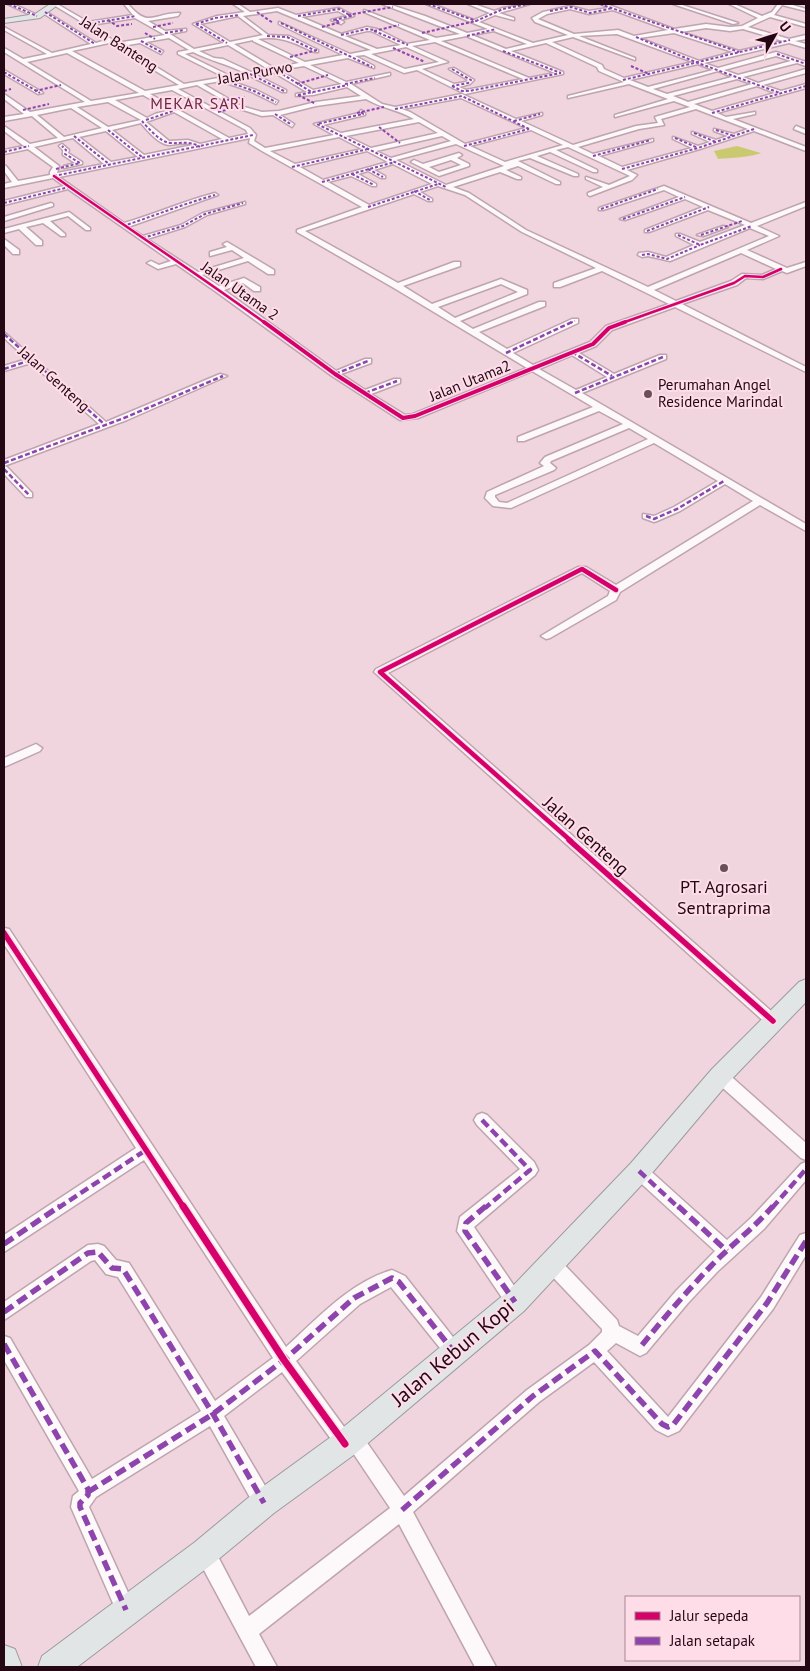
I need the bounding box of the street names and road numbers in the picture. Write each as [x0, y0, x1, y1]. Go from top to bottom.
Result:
street label: Jalan Banteng [76, 11, 162, 76]
street label: Jalan Purwo [215, 57, 294, 89]
street label: Jalan Utama 2 [197, 256, 283, 324]
street label: Jalan Genteng [14, 341, 94, 416]
street label: Jalan Utama2 [425, 356, 513, 406]
street label: Jalan Genteng [538, 790, 634, 880]
street label: Jalan Kebun Kopi [385, 1293, 520, 1413]

